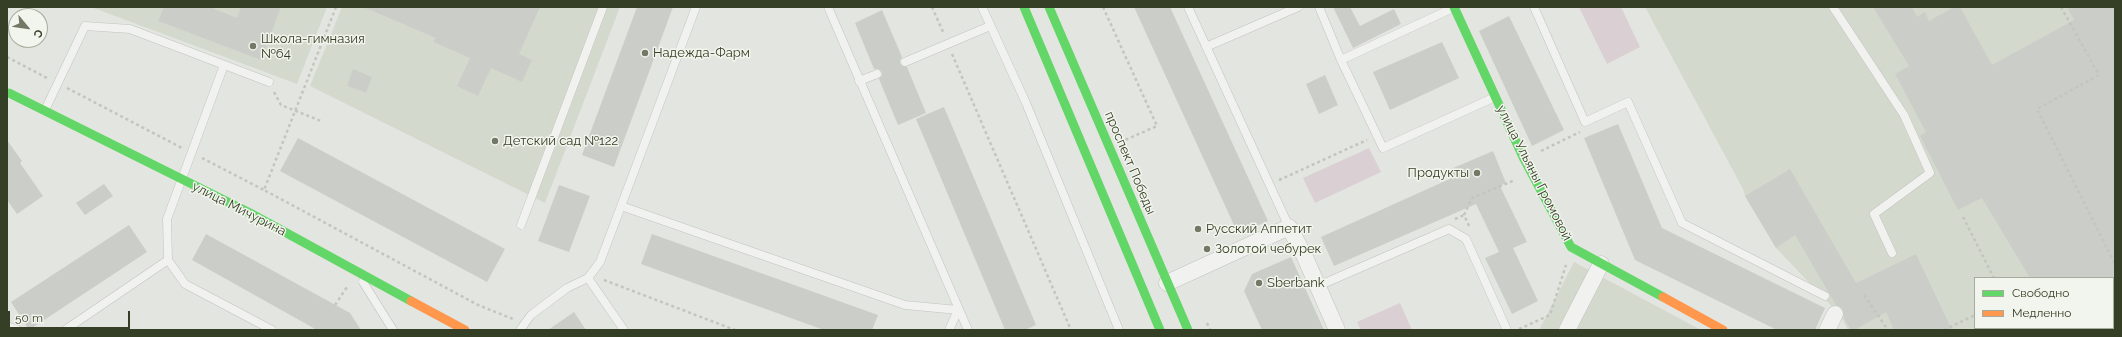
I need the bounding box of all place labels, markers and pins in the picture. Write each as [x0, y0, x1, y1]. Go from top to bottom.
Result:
place label: Школа-гимназия №64 [261, 31, 365, 62]
marker: Школа-гимназия №64 [248, 41, 258, 51]
place label: Надежда-Фарм [653, 45, 750, 61]
marker: Надежда-Фарм [640, 48, 650, 58]
place label: Детский сад №122 [503, 133, 618, 149]
marker: Детский сад №122 [490, 136, 500, 146]
place label: Продукты [1408, 165, 1469, 181]
marker: Продукты [1472, 168, 1482, 178]
place label: Русский Аппетит [1206, 221, 1312, 237]
marker: Русский Аппетит [1193, 224, 1203, 234]
place label: Золотой чебурек [1215, 241, 1321, 257]
marker: Золотой чебурек [1202, 244, 1212, 254]
place label: Sberbank [1267, 275, 1325, 291]
marker: Sberbank [1254, 278, 1264, 288]

